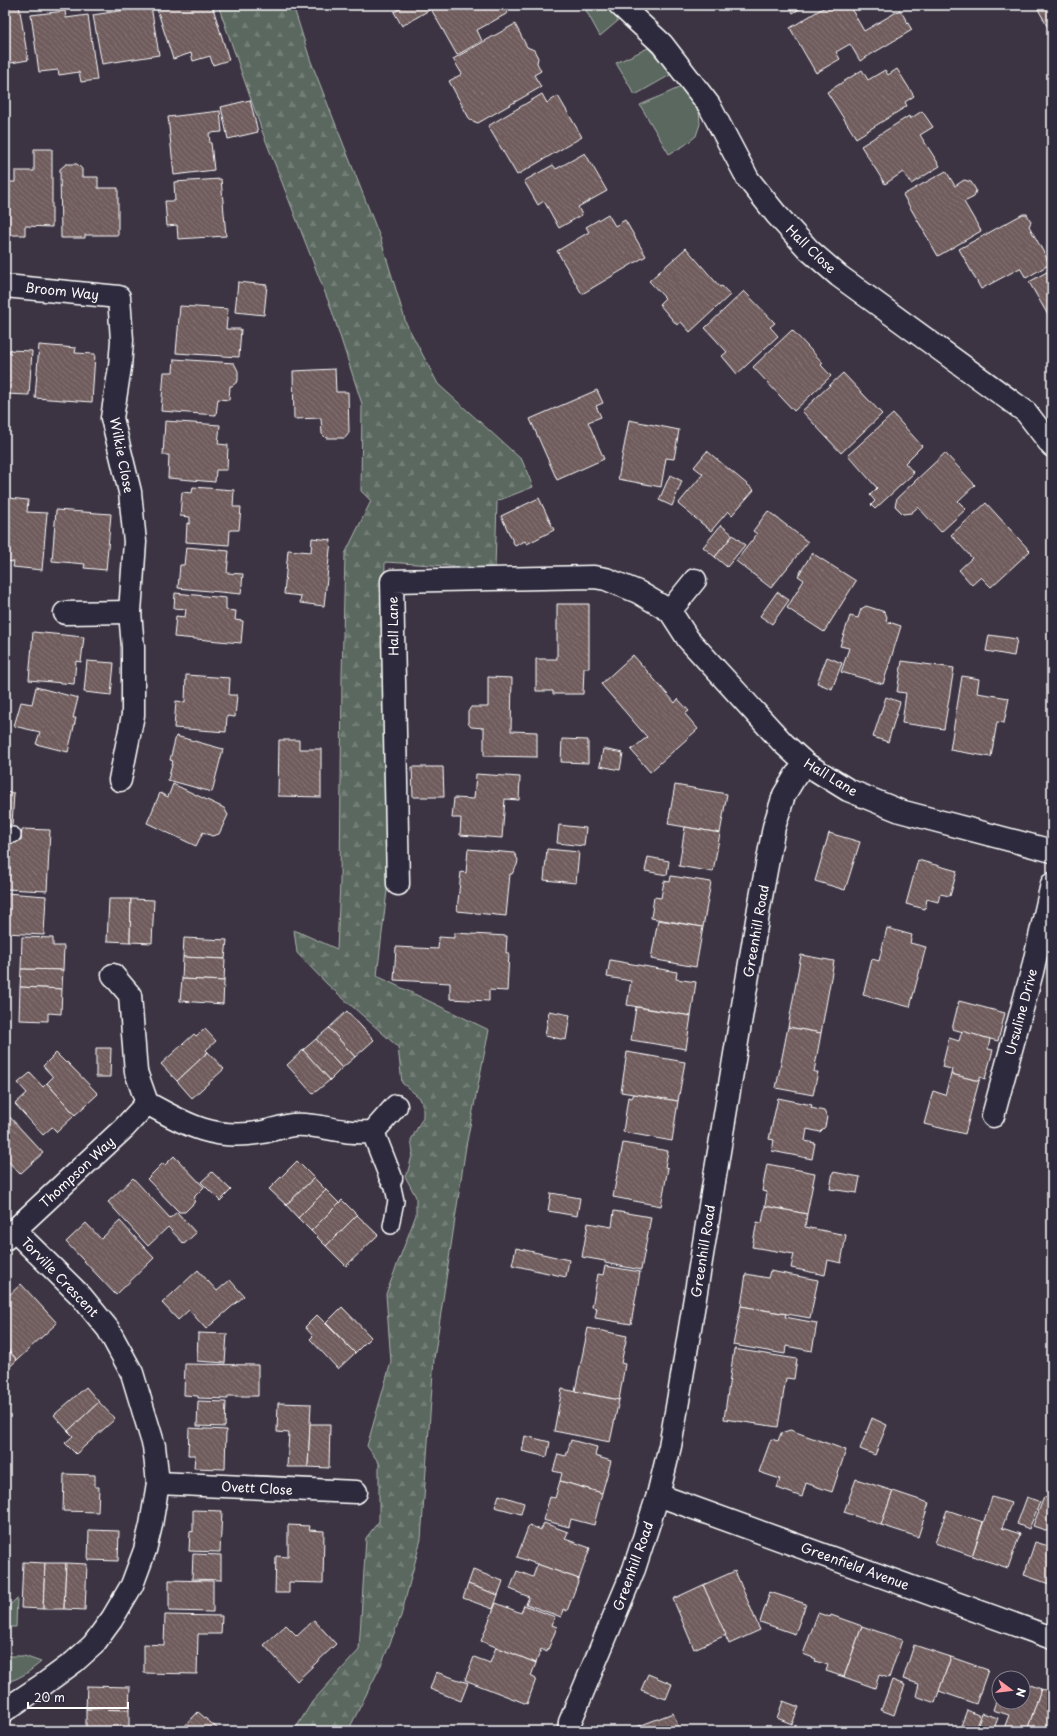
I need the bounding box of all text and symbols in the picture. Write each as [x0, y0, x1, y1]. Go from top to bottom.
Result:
street label: Hall Close [782, 220, 841, 277]
street label: Broom Way [24, 277, 100, 304]
street label: Wilkie Close [106, 416, 139, 494]
street label: Hall Lane [382, 596, 403, 656]
street label: Hall Lane [801, 753, 862, 800]
street label: Greenhill Road [738, 883, 773, 979]
street label: Ursuline Drive [1000, 966, 1041, 1057]
street label: Thompson Way [35, 1132, 118, 1212]
street label: Greenhill Road [686, 1203, 719, 1299]
street label: Torville Crescent [17, 1233, 103, 1321]
street label: Ovett Close [221, 1476, 293, 1499]
street label: Greenhill Road [608, 1519, 657, 1613]
street label: Greenfield Avenue [798, 1537, 912, 1594]
north arrow [991, 1670, 1031, 1710]
scale bar [28, 1684, 128, 1710]
text: N [1012, 1686, 1030, 1699]
text: 20 m [34, 1688, 65, 1706]

